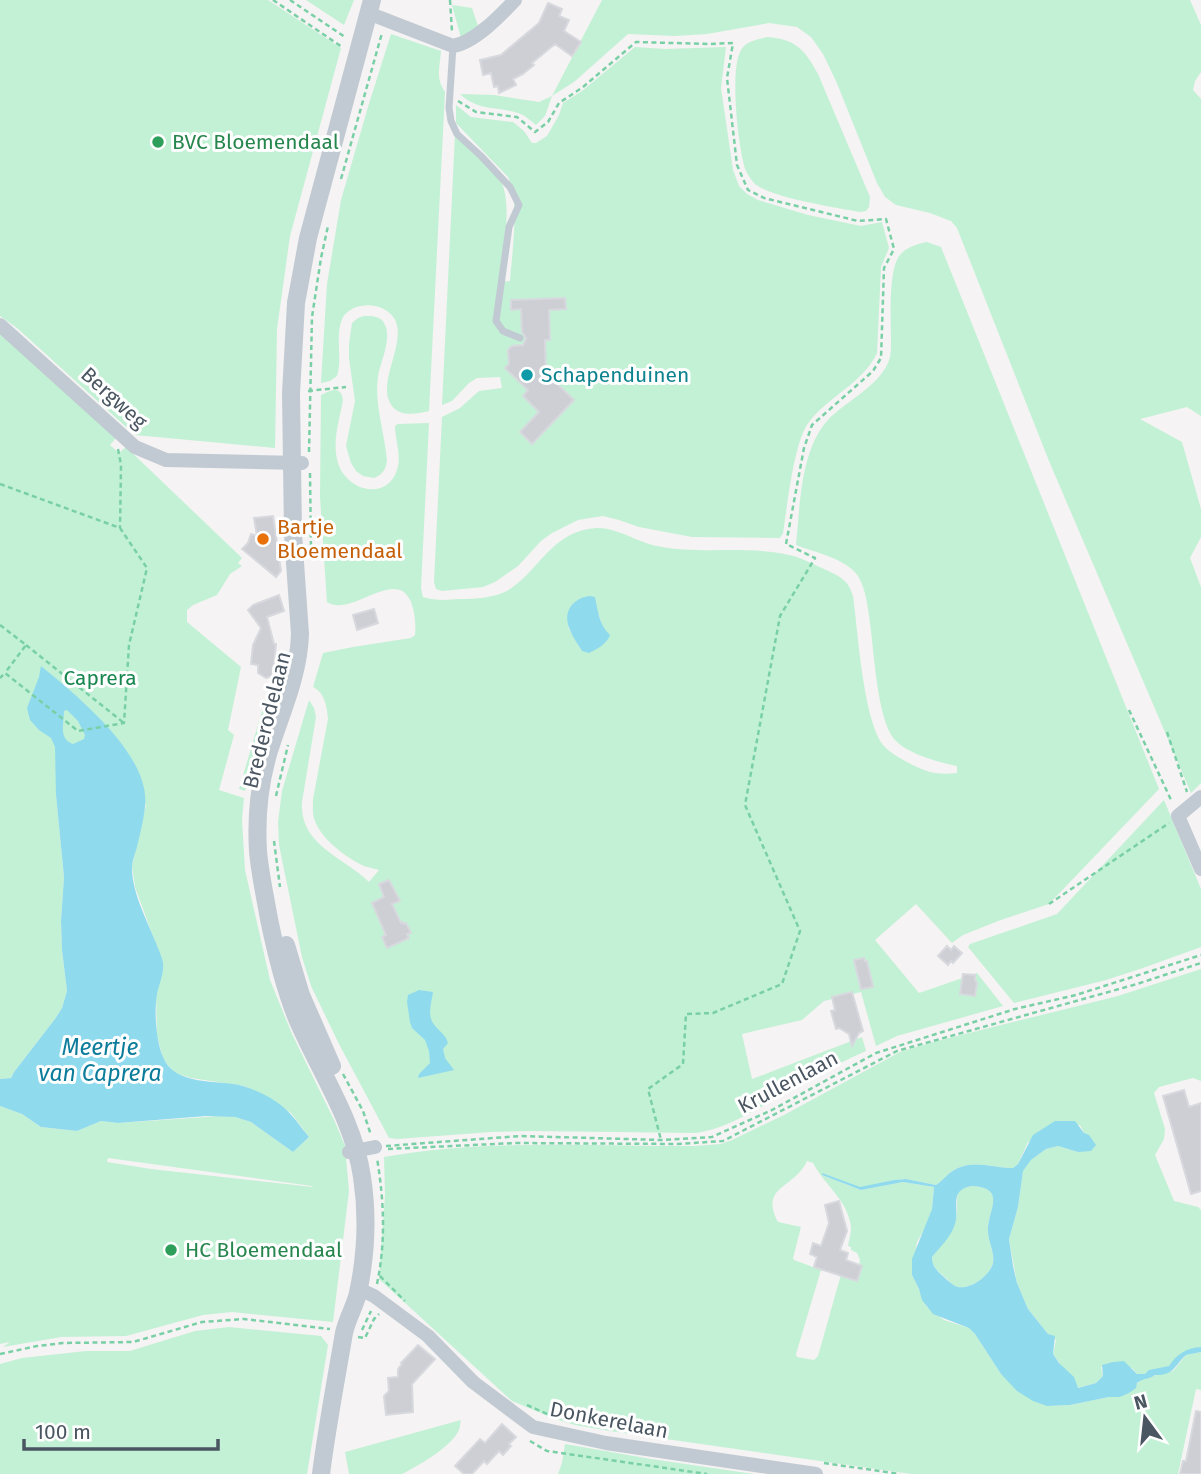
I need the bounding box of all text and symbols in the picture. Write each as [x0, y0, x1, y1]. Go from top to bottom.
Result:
place label: BVC Bloemendaal [172, 129, 339, 155]
marker: BVC Bloemendaal [150, 134, 166, 150]
street label: Bergweg [75, 361, 153, 435]
place label: Schapenduinen [541, 362, 689, 388]
marker: Schapenduinen [519, 367, 535, 383]
place label: Bartje Bloemendaal [277, 514, 403, 564]
marker: Bartje Bloemendaal [255, 531, 271, 547]
street label: Brederodelaan [237, 649, 297, 791]
park label: Caprera [63, 665, 137, 691]
water label: Meertje van Caprera [38, 1033, 162, 1087]
street label: Krullenlaan [733, 1045, 843, 1119]
place label: HC Bloemendaal [185, 1237, 342, 1263]
marker: HC Bloemendaal [163, 1242, 179, 1258]
north arrow [1110, 1383, 1180, 1453]
text: N [1132, 1389, 1150, 1415]
street label: Donkerelaan [548, 1396, 670, 1444]
scale bar [24, 1408, 219, 1452]
text: 100 m [35, 1419, 91, 1445]

